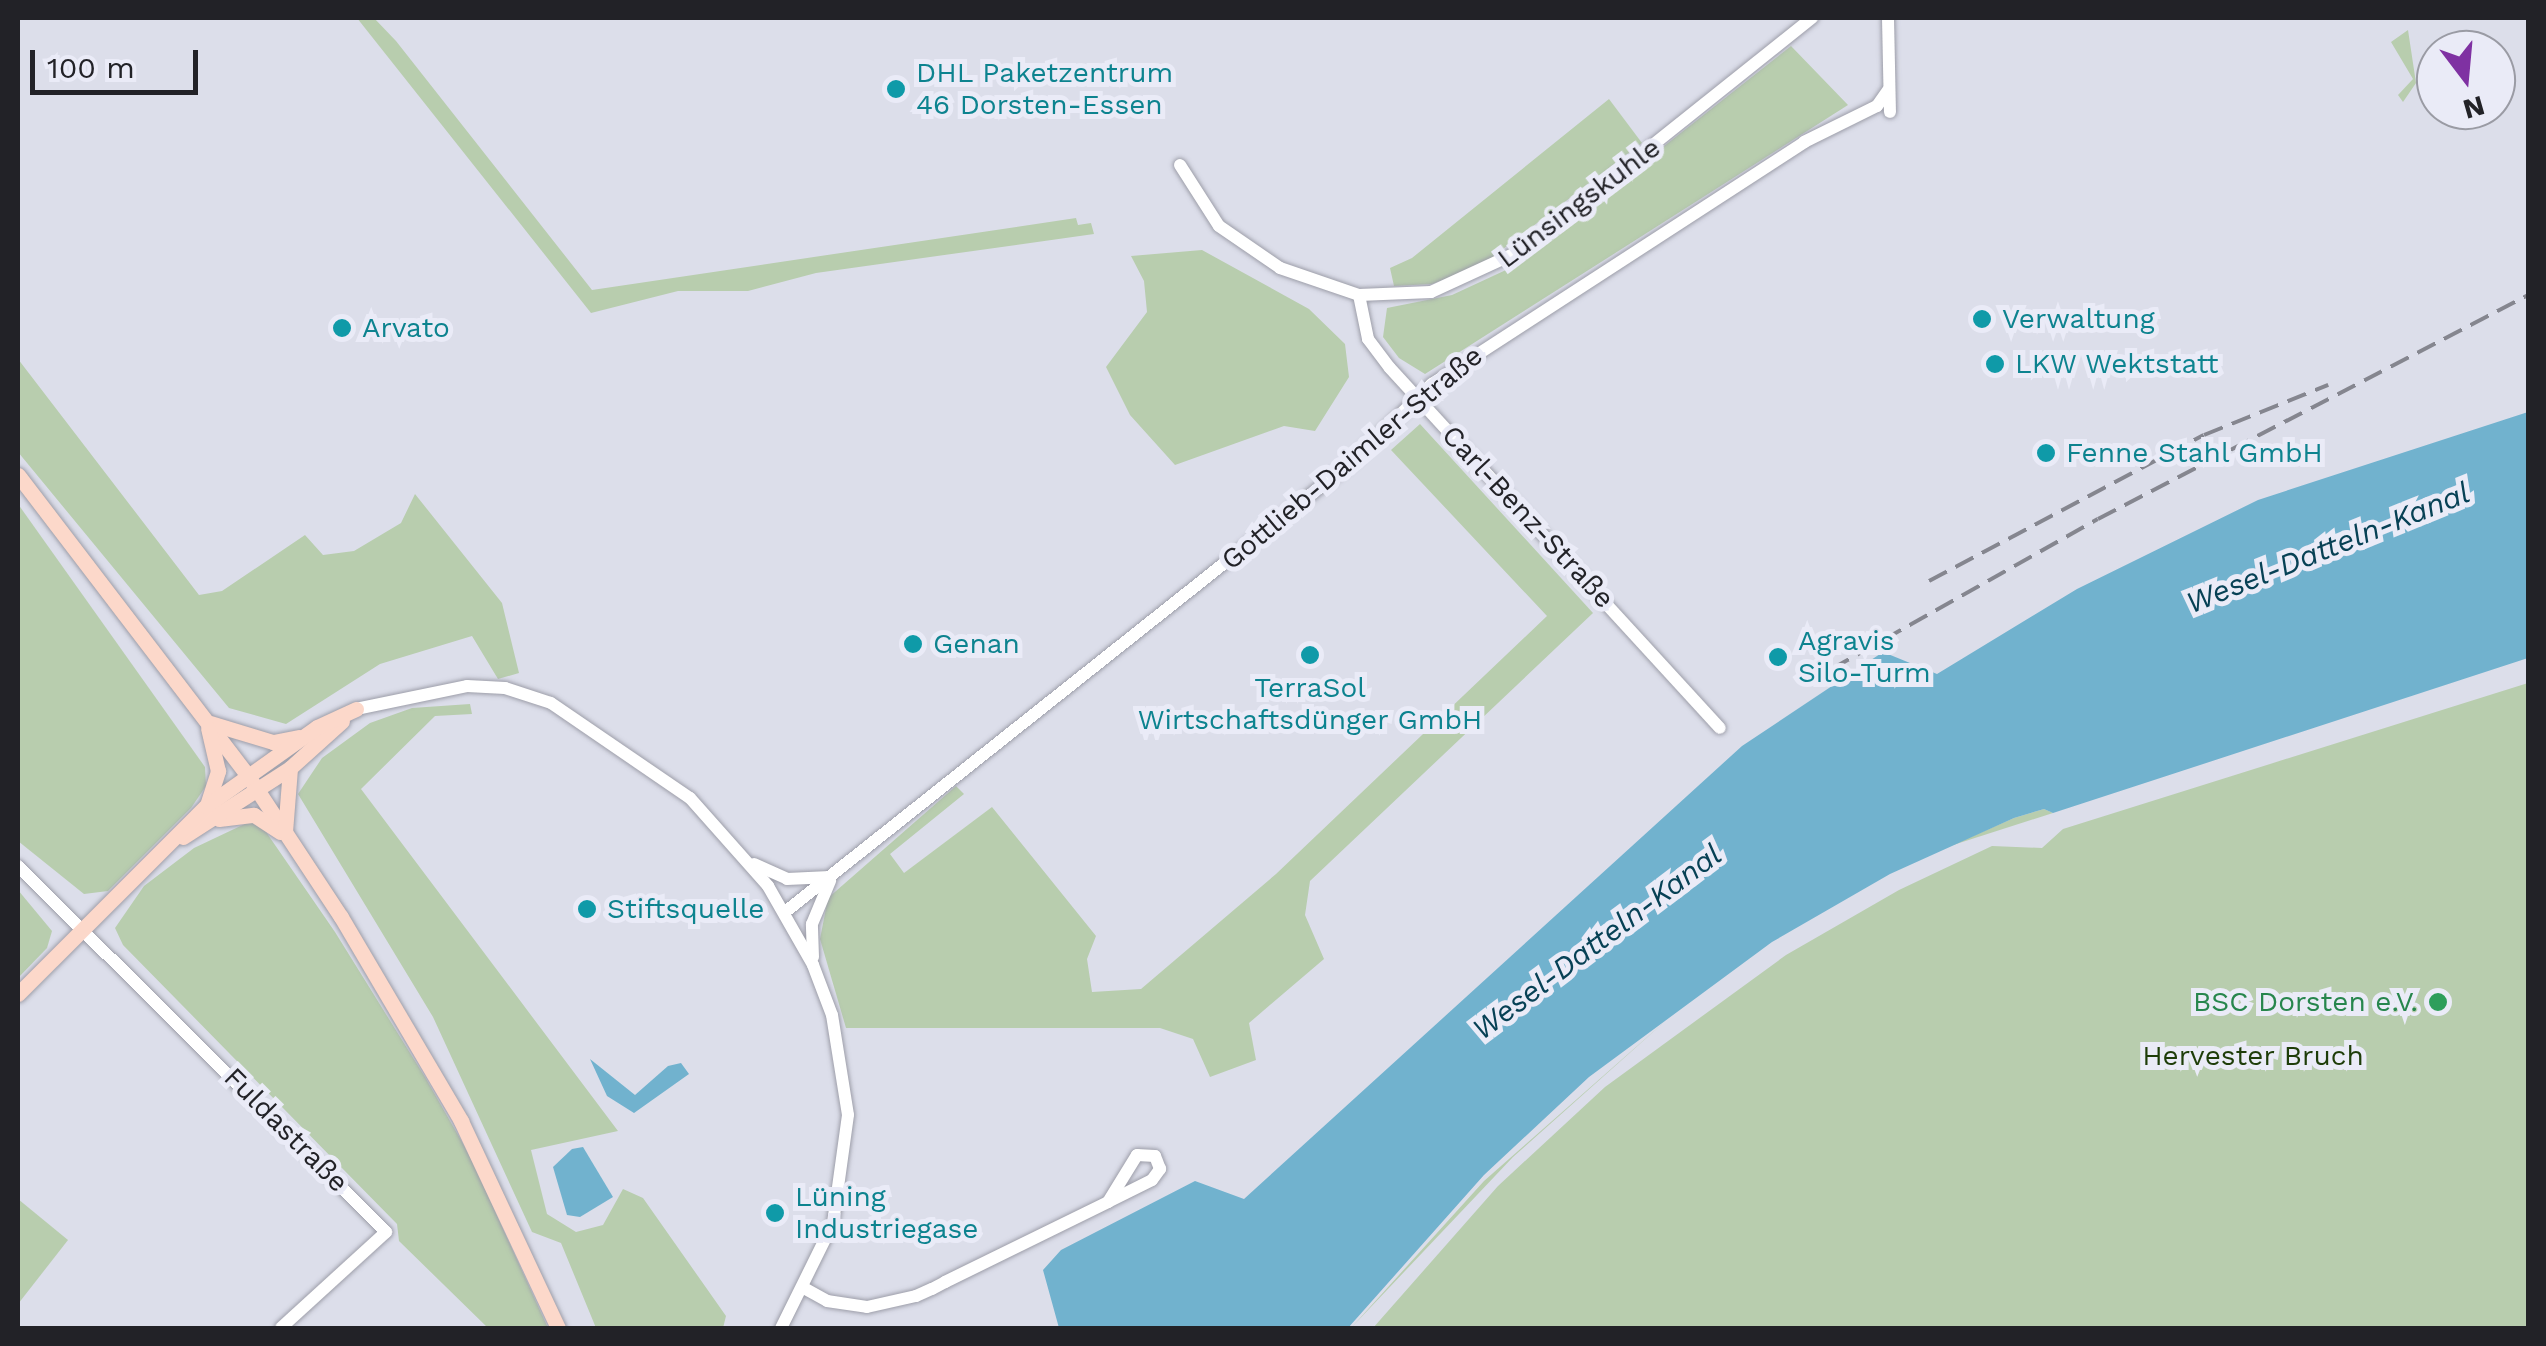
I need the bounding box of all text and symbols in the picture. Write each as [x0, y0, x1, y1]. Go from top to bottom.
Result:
scale bar [35, 30, 202, 92]
north arrow [2416, 30, 2516, 130]
text: 100 m [47, 50, 135, 85]
place label: DHL Paketzentrum 46 Dorsten-Essen [916, 56, 1174, 122]
marker: DHL Paketzentrum 46 Dorsten-Essen [885, 78, 907, 100]
text: N [2459, 89, 2488, 126]
street label: Lünsingskuhle [1491, 131, 1667, 275]
place label: Verwaltung [2002, 302, 2155, 336]
marker: Verwaltung [1971, 308, 1993, 330]
place label: Arvato [362, 311, 450, 345]
marker: Arvato [331, 317, 353, 339]
street label: Gottlieb-Daimler-Straße [1215, 339, 1489, 577]
place label: LKW Wektstatt [2015, 347, 2220, 381]
marker: LKW Wektstatt [1984, 353, 2006, 375]
street label: Carl-Benz-Straße [1435, 419, 1621, 615]
place label: Fenne Stahl GmbH [2066, 436, 2324, 470]
marker: Fenne Stahl GmbH [2035, 442, 2057, 464]
water label: Wesel-Datteln-Kanal [2181, 475, 2475, 621]
place label: Agravis Silo-Turm [1798, 624, 1931, 690]
place label: Genan [933, 627, 1020, 661]
marker: Genan [902, 633, 924, 655]
marker: TerraSol Wirtschaftsdünger GmbH [1299, 644, 1321, 666]
marker: Agravis Silo-Turm [1767, 646, 1789, 668]
place label: TerraSol Wirtschaftsdünger GmbH [1137, 671, 1483, 737]
water label: Wesel-Datteln-Kanal [1465, 837, 1729, 1047]
place label: Stiftsquelle [607, 892, 764, 926]
marker: Stiftsquelle [576, 898, 598, 920]
place label: BSC Dorsten e.V. [2193, 985, 2418, 1019]
marker: BSC Dorsten e.V. [2427, 991, 2449, 1013]
park label: Hervester Bruch [2142, 1039, 2364, 1073]
street label: Fuldastraße [217, 1061, 355, 1199]
place label: Lüning Industriegase [795, 1180, 978, 1246]
marker: Lüning Industriegase [764, 1202, 786, 1224]

